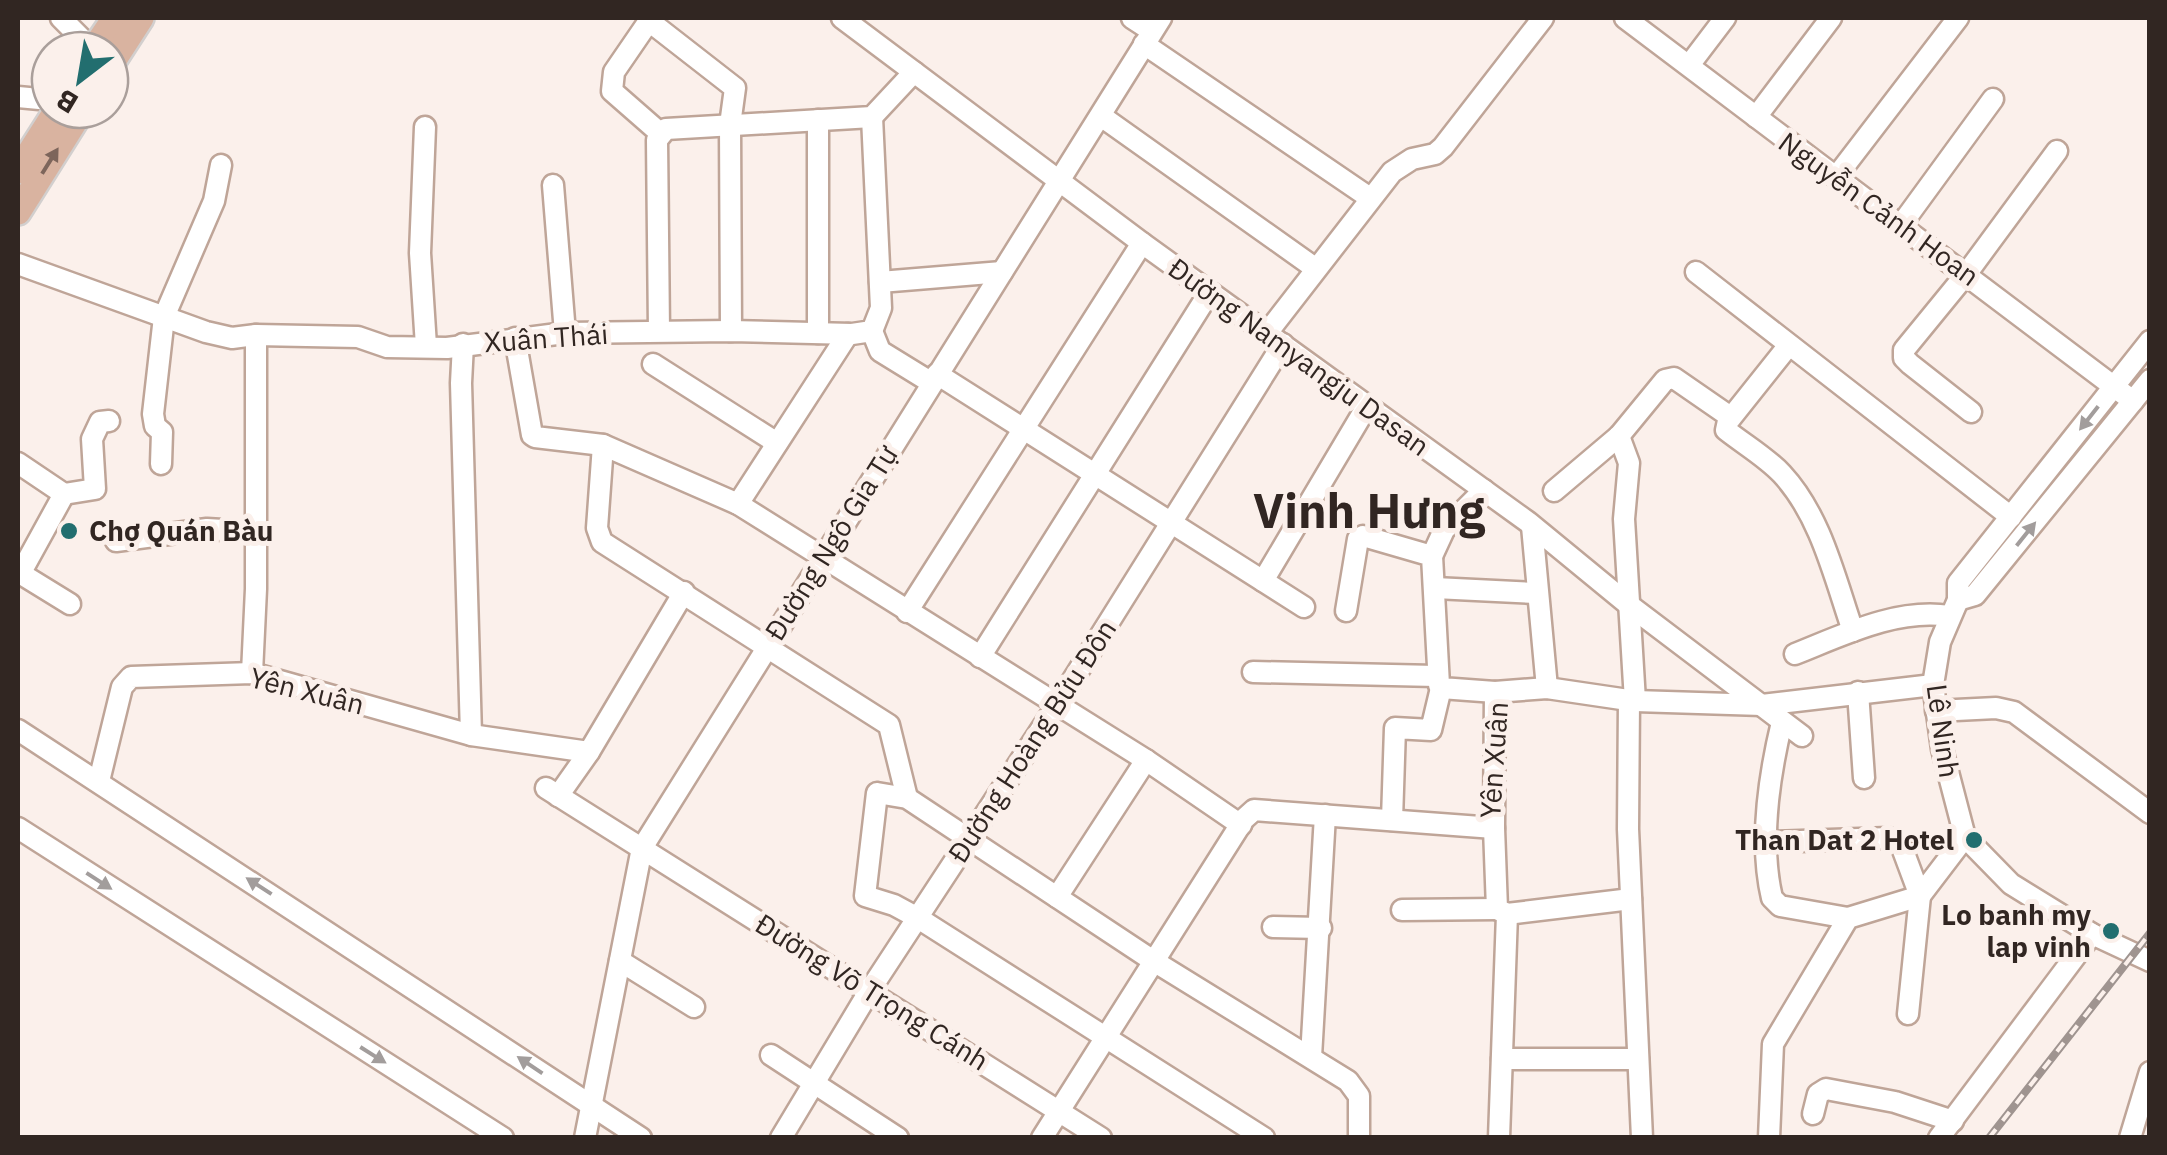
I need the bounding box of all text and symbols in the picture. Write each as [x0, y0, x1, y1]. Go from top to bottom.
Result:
north arrow [30, 30, 130, 130]
text: B [49, 81, 84, 123]
street label: Nguyễn Cảnh Hoan [1772, 123, 1987, 294]
one-way arrow [41, 147, 58, 175]
street label: Đường Namyangju Dasan [1161, 249, 1437, 464]
street label: Xuân Thái [483, 315, 609, 360]
one-way arrow [2080, 405, 2100, 431]
street label: Đường Ngô Gia Tự [756, 438, 905, 647]
district label: Vinh Hưng [1253, 479, 1485, 541]
place label: Chợ Quán Bàu [89, 512, 274, 549]
marker: Chợ Quán Bàu [58, 520, 80, 542]
one-way arrow [2015, 521, 2036, 546]
street label: Đường Hoàng Bửu Đôn [939, 612, 1124, 869]
street label: Yên Xuân [246, 658, 368, 723]
street label: Lê Ninh [1919, 682, 1968, 780]
street label: Yên Xuân [1471, 700, 1516, 819]
place label: Than Dat 2 Hotel [1735, 821, 1954, 858]
marker: Than Dat 2 Hotel [1963, 829, 1985, 851]
one-way arrow [85, 871, 113, 889]
one-way arrow [245, 877, 272, 896]
place label: Lo banh my lap vinh [1941, 896, 2091, 965]
street label: Đường Võ Trọng Cánh [749, 905, 996, 1078]
marker: Lo banh my lap vinh [2100, 920, 2122, 942]
one-way arrow [359, 1046, 387, 1064]
one-way arrow [516, 1056, 544, 1075]

